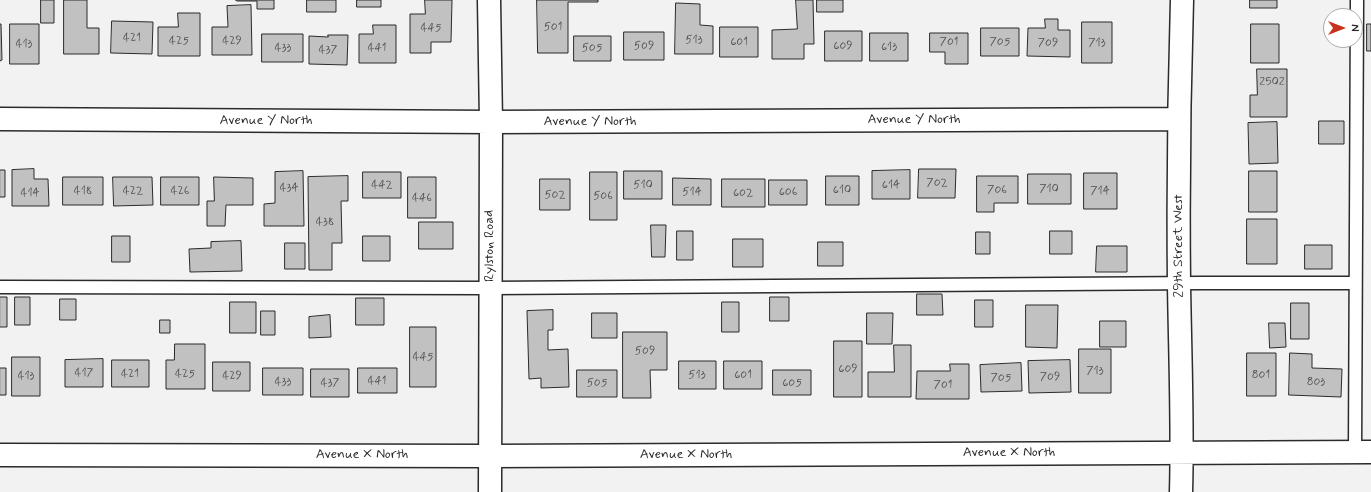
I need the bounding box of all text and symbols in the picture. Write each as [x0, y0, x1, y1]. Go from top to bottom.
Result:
north arrow [1323, 8, 1363, 48]
house number: 501 [544, 20, 562, 34]
house number: 445 [421, 21, 441, 35]
text: N [1347, 24, 1361, 32]
house number: 421 [123, 31, 141, 45]
house number: 513 [685, 33, 703, 47]
house number: 425 [169, 34, 189, 48]
house number: 429 [222, 34, 242, 48]
house number: 601 [730, 35, 748, 49]
house number: 701 [940, 35, 958, 49]
house number: 705 [990, 35, 1010, 49]
house number: 709 [1038, 36, 1058, 50]
house number: 713 [1088, 36, 1106, 50]
house number: 413 [15, 37, 33, 51]
house number: 509 [634, 39, 654, 53]
house number: 609 [833, 39, 853, 53]
house number: 613 [881, 40, 897, 54]
house number: 433 [275, 41, 291, 55]
house number: 441 [368, 41, 386, 55]
house number: 505 [582, 41, 602, 55]
house number: 437 [319, 43, 337, 57]
house number: 2502 [1259, 75, 1285, 89]
street label: Avenue Y North [868, 112, 960, 128]
street label: Avenue Y North [220, 113, 312, 129]
street label: Avenue Y North [544, 114, 636, 130]
house number: 702 [926, 176, 948, 190]
house number: 442 [371, 178, 393, 192]
house number: 510 [633, 178, 653, 192]
house number: 614 [882, 178, 900, 192]
house number: 434 [279, 181, 299, 195]
house number: 710 [1039, 182, 1059, 196]
house number: 610 [833, 183, 851, 197]
house number: 706 [987, 183, 1007, 197]
house number: 418 [74, 184, 92, 198]
house number: 422 [123, 184, 143, 198]
house number: 426 [171, 184, 189, 198]
house number: 714 [1090, 184, 1110, 198]
house number: 514 [682, 185, 702, 199]
house number: 606 [779, 185, 797, 199]
house number: 414 [20, 186, 40, 200]
house number: 602 [733, 186, 753, 200]
house number: 502 [544, 188, 566, 202]
house number: 506 [593, 189, 613, 203]
house number: 446 [412, 191, 432, 205]
street label: 29th Street West [1171, 194, 1187, 298]
street label: Rylston Road [482, 210, 498, 282]
house number: 438 [316, 215, 334, 229]
house number: 509 [635, 344, 655, 358]
house number: 445 [413, 350, 433, 364]
house number: 609 [838, 362, 858, 376]
house number: 713 [1086, 364, 1104, 378]
house number: 417 [75, 366, 93, 380]
house number: 421 [121, 367, 139, 381]
house number: 425 [175, 367, 195, 381]
house number: 513 [688, 368, 706, 382]
house number: 601 [734, 368, 752, 382]
house number: 801 [1252, 368, 1270, 382]
house number: 413 [17, 369, 35, 383]
house number: 429 [222, 369, 242, 383]
house number: 709 [1040, 370, 1060, 384]
house number: 705 [991, 371, 1011, 385]
house number: 441 [368, 374, 386, 388]
house number: 433 [275, 375, 291, 389]
house number: 803 [1307, 375, 1325, 389]
house number: 437 [321, 376, 339, 390]
house number: 505 [587, 376, 607, 390]
house number: 605 [782, 376, 802, 390]
house number: 701 [934, 378, 952, 392]
street label: Avenue X North [963, 445, 1055, 461]
street label: Avenue X North [316, 447, 408, 463]
street label: Avenue X North [640, 447, 732, 463]

